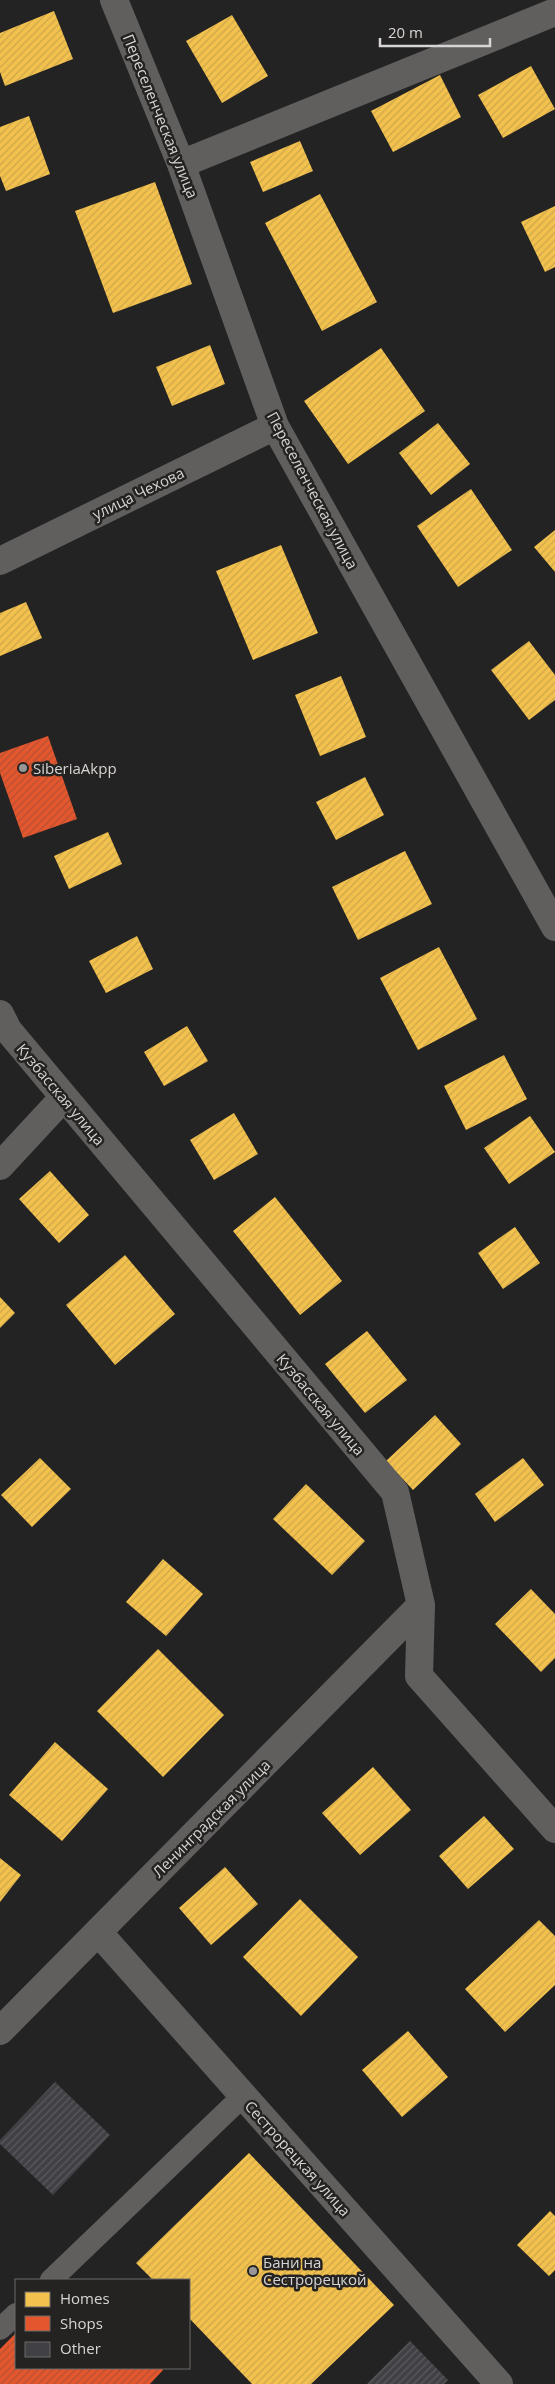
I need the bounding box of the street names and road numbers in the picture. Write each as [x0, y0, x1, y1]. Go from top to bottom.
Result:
street label: Переселенческая улица [119, 31, 203, 201]
street label: Переселенческая улица [263, 408, 363, 572]
street label: улица Чехова [89, 462, 187, 524]
street label: Кузбасская улица [12, 1039, 110, 1149]
street label: Кузбасская улица [272, 1349, 370, 1459]
street label: Ленинградская улица [148, 1755, 274, 1881]
street label: Сестрорецкая улица [241, 2096, 355, 2220]

